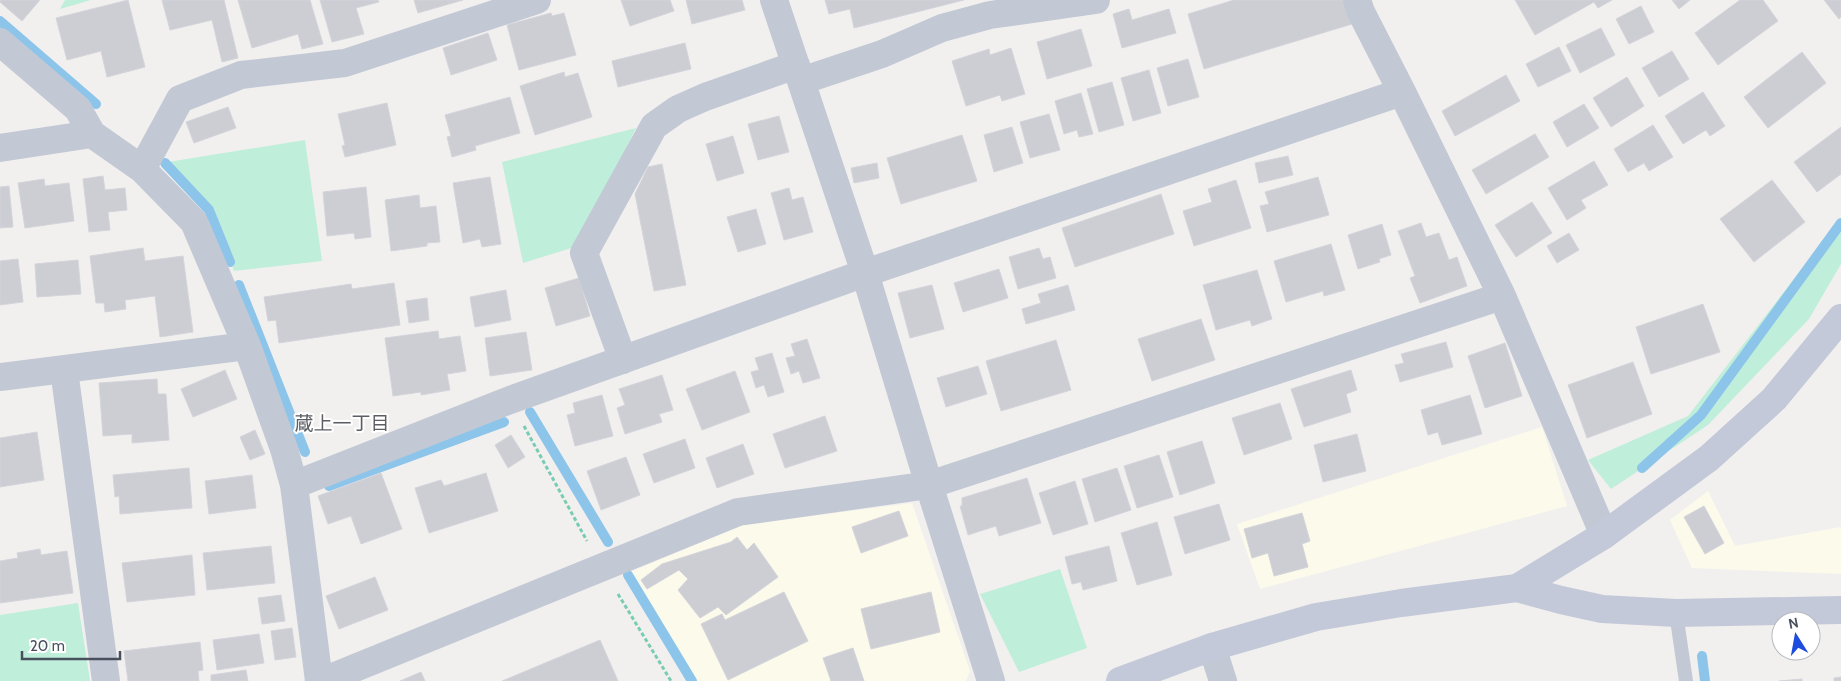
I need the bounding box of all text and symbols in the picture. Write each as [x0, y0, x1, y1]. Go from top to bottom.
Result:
district label: 蔵上一丁目 [294, 412, 390, 435]
north arrow [1771, 611, 1821, 661]
text: N [1787, 613, 1800, 633]
scale bar [22, 628, 120, 660]
text: 20 m [30, 637, 65, 655]

